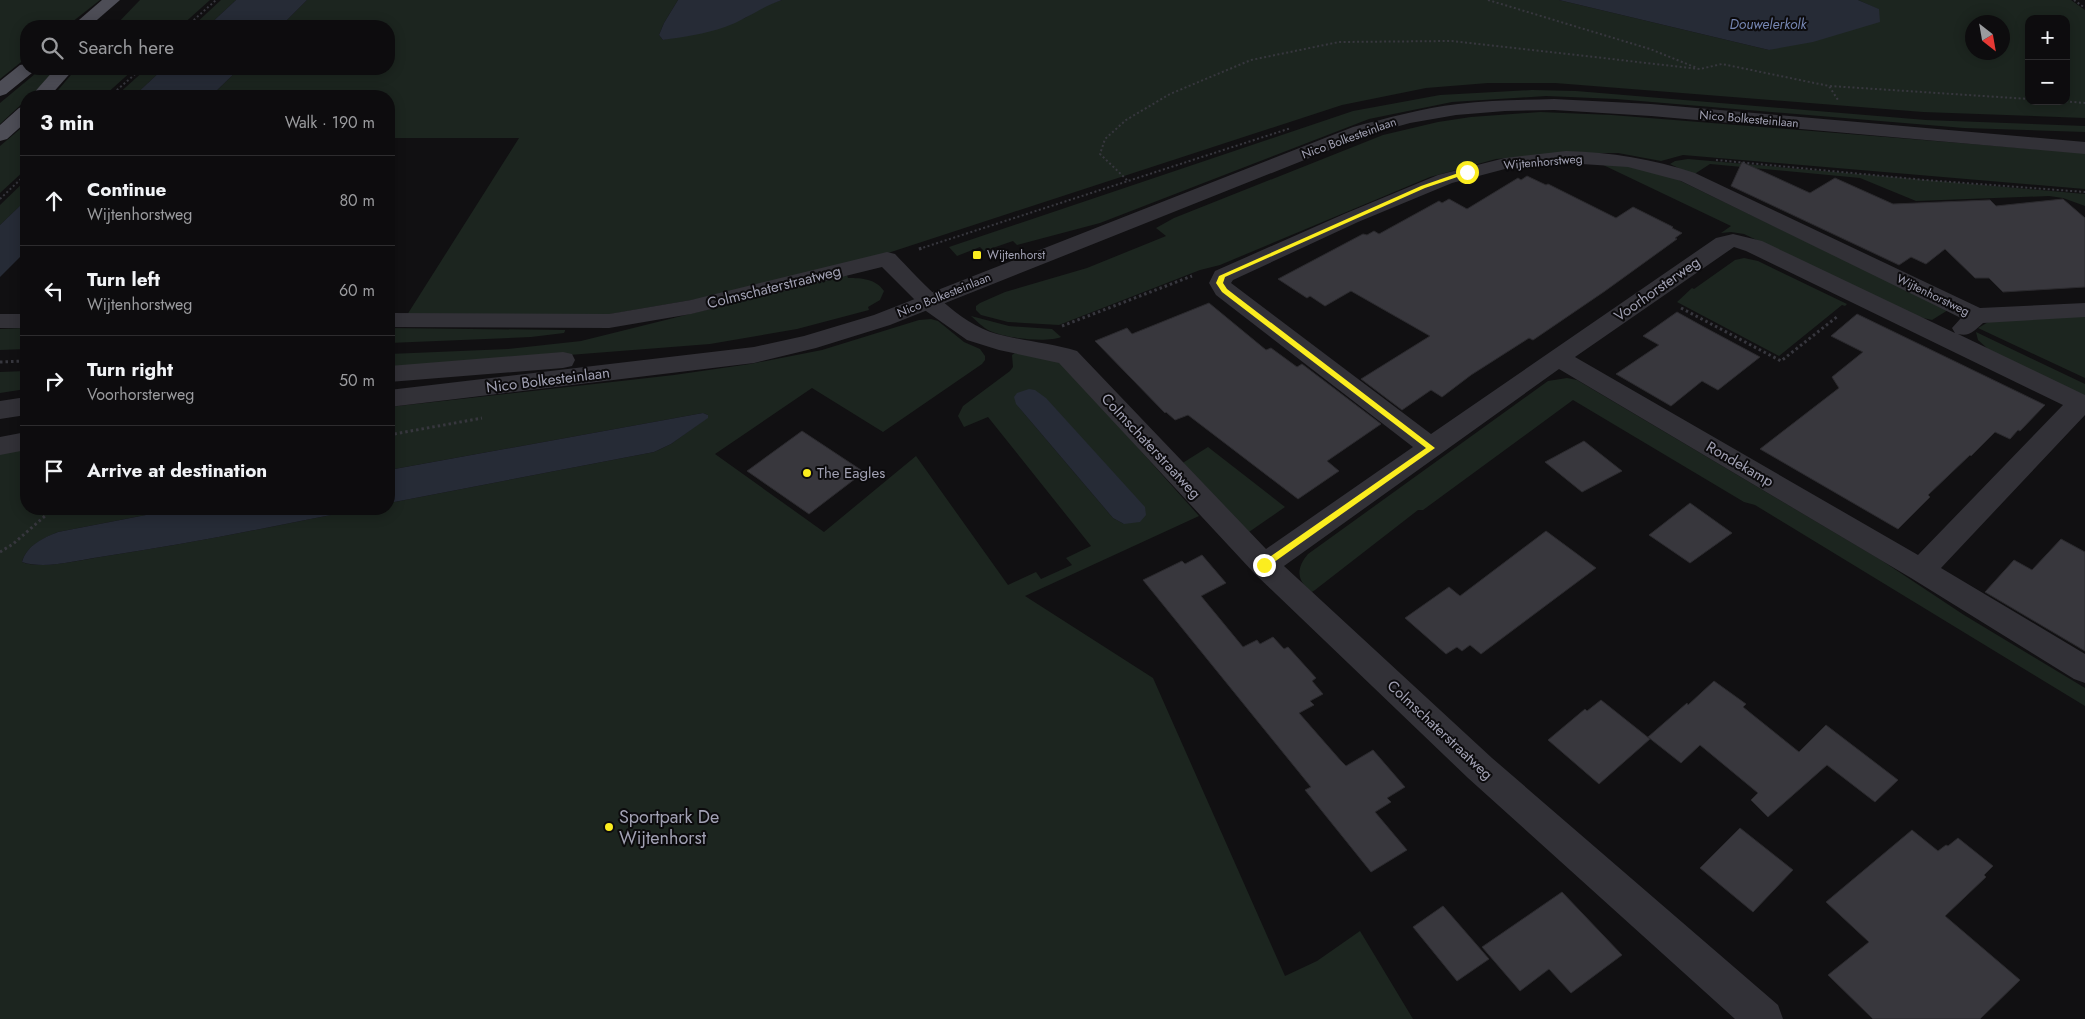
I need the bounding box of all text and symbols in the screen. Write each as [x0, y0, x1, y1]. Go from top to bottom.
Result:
water label: Douwelerkolk [1730, 14, 1807, 34]
north arrow [1965, 15, 2010, 60]
map controls [2025, 15, 2070, 105]
button: + [2025, 15, 2070, 60]
search box [20, 20, 395, 75]
icon: search [38, 34, 66, 62]
text: Search here [78, 34, 174, 61]
button: − [2025, 60, 2070, 105]
street label: Nico Bolkesteinlaan [1699, 106, 1799, 132]
text: 3 min [40, 108, 94, 138]
text: Walk · 190 m [285, 111, 375, 134]
street label: Nico Bolkesteinlaan [1299, 113, 1399, 163]
street label: Wijtenhorstweg [1503, 150, 1583, 174]
route start [1456, 161, 1479, 184]
text: Continue [87, 176, 166, 203]
icon: ahead [40, 187, 68, 215]
text: 80 m [339, 189, 375, 212]
text: Wijtenhorstweg [87, 203, 192, 226]
place label: Wijtenhorst [987, 246, 1045, 264]
marker: Wijtenhorst [971, 249, 983, 261]
street label: Voorhorsterweg [1609, 251, 1705, 327]
street label: Colmschaterstraatweg [705, 260, 843, 314]
text: Turn left [87, 266, 160, 293]
street label: Nico Bolkesteinlaan [894, 268, 994, 322]
street label: Wijtenhorstweg [1894, 270, 1972, 320]
icon: left [40, 277, 68, 305]
text: 60 m [339, 279, 375, 302]
text: Wijtenhorstweg [87, 293, 192, 316]
text: Turn right [87, 356, 173, 383]
street label: Nico Bolkesteinlaan [485, 362, 611, 398]
icon: right [40, 367, 68, 395]
text: 50 m [339, 369, 375, 392]
text: Voorhorsterweg [87, 383, 194, 406]
street label: Colmschaterstraatweg [1096, 388, 1206, 504]
street label: Rondekamp [1702, 436, 1778, 492]
icon: arrive [40, 457, 68, 485]
text: Arrive at destination [87, 457, 267, 484]
place label: The Eagles [817, 462, 885, 484]
marker: The Eagles [801, 467, 813, 479]
route end [1253, 554, 1276, 577]
street label: Colmschaterstraatweg [1382, 675, 1498, 785]
place label: Sportpark De Wijtenhorst [619, 804, 719, 851]
marker: Sportpark De Wijtenhorst [603, 821, 615, 833]

